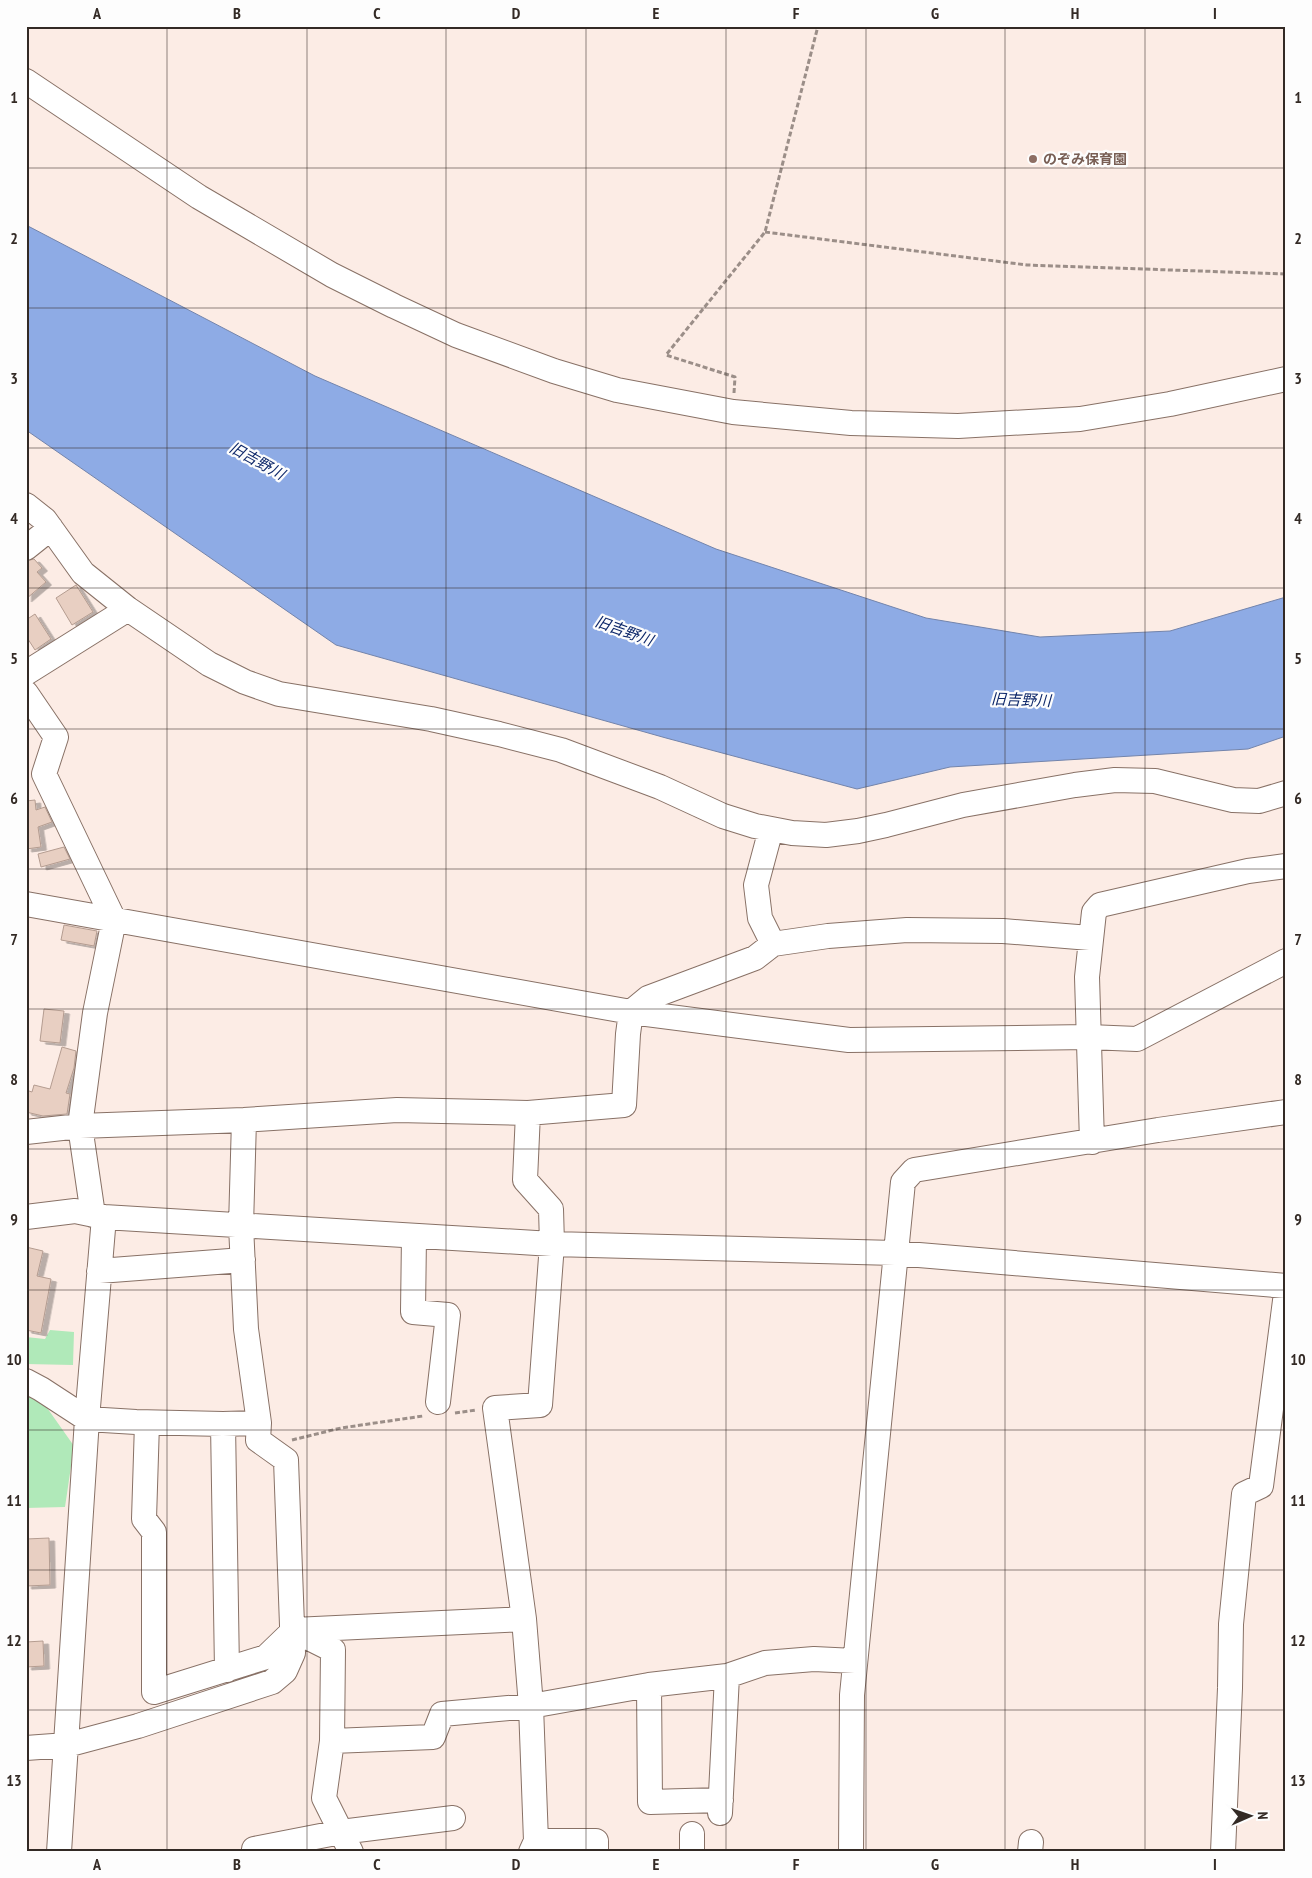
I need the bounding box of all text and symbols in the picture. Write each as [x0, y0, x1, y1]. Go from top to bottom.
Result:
text: A [92, 3, 102, 23]
text: B [233, 3, 241, 23]
text: C [373, 3, 381, 23]
text: D [512, 3, 521, 23]
text: E [653, 3, 660, 23]
text: F [793, 3, 800, 23]
text: G [931, 3, 939, 23]
text: H [1071, 3, 1079, 23]
text: I [1213, 3, 1217, 23]
text: 1 [10, 87, 18, 107]
text: 1 [1294, 87, 1302, 107]
place label: のぞみ保育園 [1043, 150, 1127, 168]
marker: のぞみ保育園 [1027, 153, 1039, 165]
text: 2 [10, 228, 18, 248]
text: 2 [1294, 228, 1302, 248]
text: 3 [10, 368, 18, 388]
text: 3 [1294, 368, 1302, 388]
water label: 旧吉野川 [226, 438, 290, 484]
text: 4 [10, 508, 18, 528]
text: 4 [1294, 508, 1302, 528]
water label: 旧吉野川 [593, 611, 657, 650]
text: 5 [10, 648, 18, 668]
text: 5 [1294, 648, 1302, 668]
water label: 旧吉野川 [991, 689, 1053, 710]
text: 6 [10, 788, 18, 808]
text: 6 [1294, 788, 1302, 808]
text: 7 [10, 929, 18, 949]
text: 7 [1294, 929, 1302, 949]
text: 8 [10, 1069, 18, 1089]
text: 8 [1294, 1069, 1302, 1089]
text: 9 [10, 1209, 18, 1229]
text: 9 [1294, 1209, 1302, 1229]
text: 10 [6, 1349, 22, 1369]
text: 10 [1290, 1349, 1306, 1369]
text: 11 [6, 1490, 22, 1510]
text: 11 [1290, 1490, 1306, 1510]
text: 12 [6, 1630, 22, 1650]
text: 12 [1290, 1630, 1306, 1650]
text: 13 [6, 1770, 22, 1790]
text: 13 [1290, 1770, 1306, 1790]
north arrow [1224, 1790, 1274, 1840]
text: N [1254, 1811, 1272, 1820]
text: A [92, 1854, 102, 1874]
text: B [233, 1854, 241, 1874]
text: C [373, 1854, 381, 1874]
text: D [512, 1854, 521, 1874]
text: E [653, 1854, 660, 1874]
text: F [793, 1854, 800, 1874]
text: G [931, 1854, 939, 1874]
text: H [1071, 1854, 1079, 1874]
text: I [1213, 1854, 1217, 1874]

